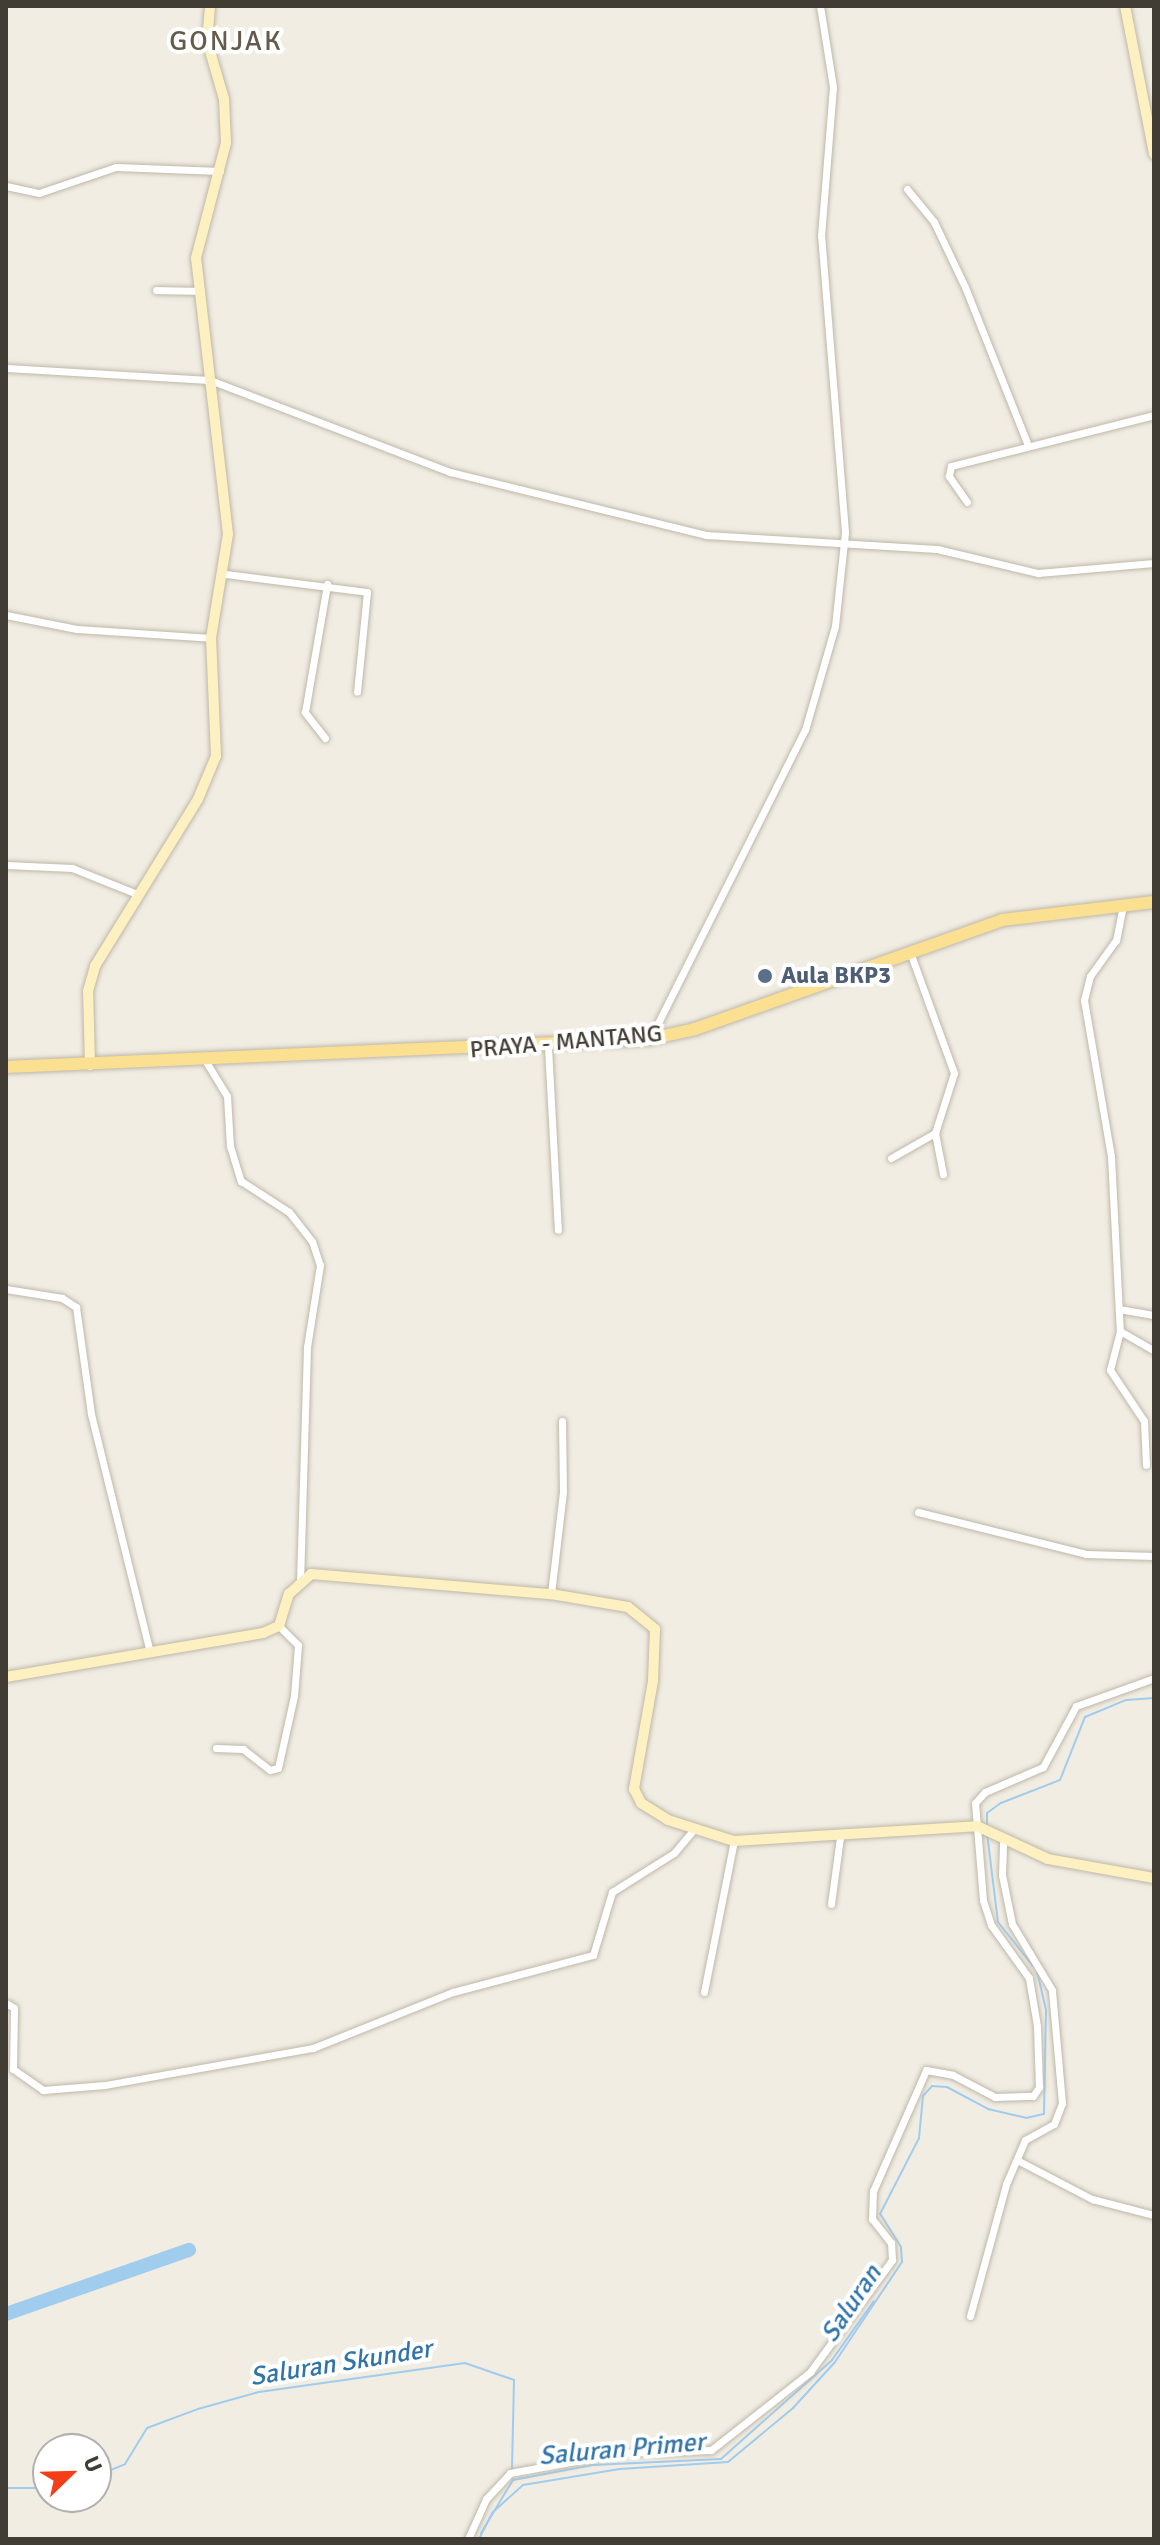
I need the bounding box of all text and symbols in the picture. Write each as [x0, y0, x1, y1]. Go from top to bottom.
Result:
district label: GONJAK [169, 24, 283, 58]
place label: Aula BKP3 [781, 962, 891, 990]
marker: Aula BKP3 [756, 967, 774, 985]
street label: PRAYA - MANTANG [469, 1019, 663, 1065]
water label: Saluran [815, 2260, 889, 2348]
water label: Saluran Skunder [248, 2334, 434, 2394]
water label: Saluran Primer [538, 2427, 706, 2473]
north arrow [32, 2433, 112, 2513]
text: U [77, 2452, 108, 2476]

